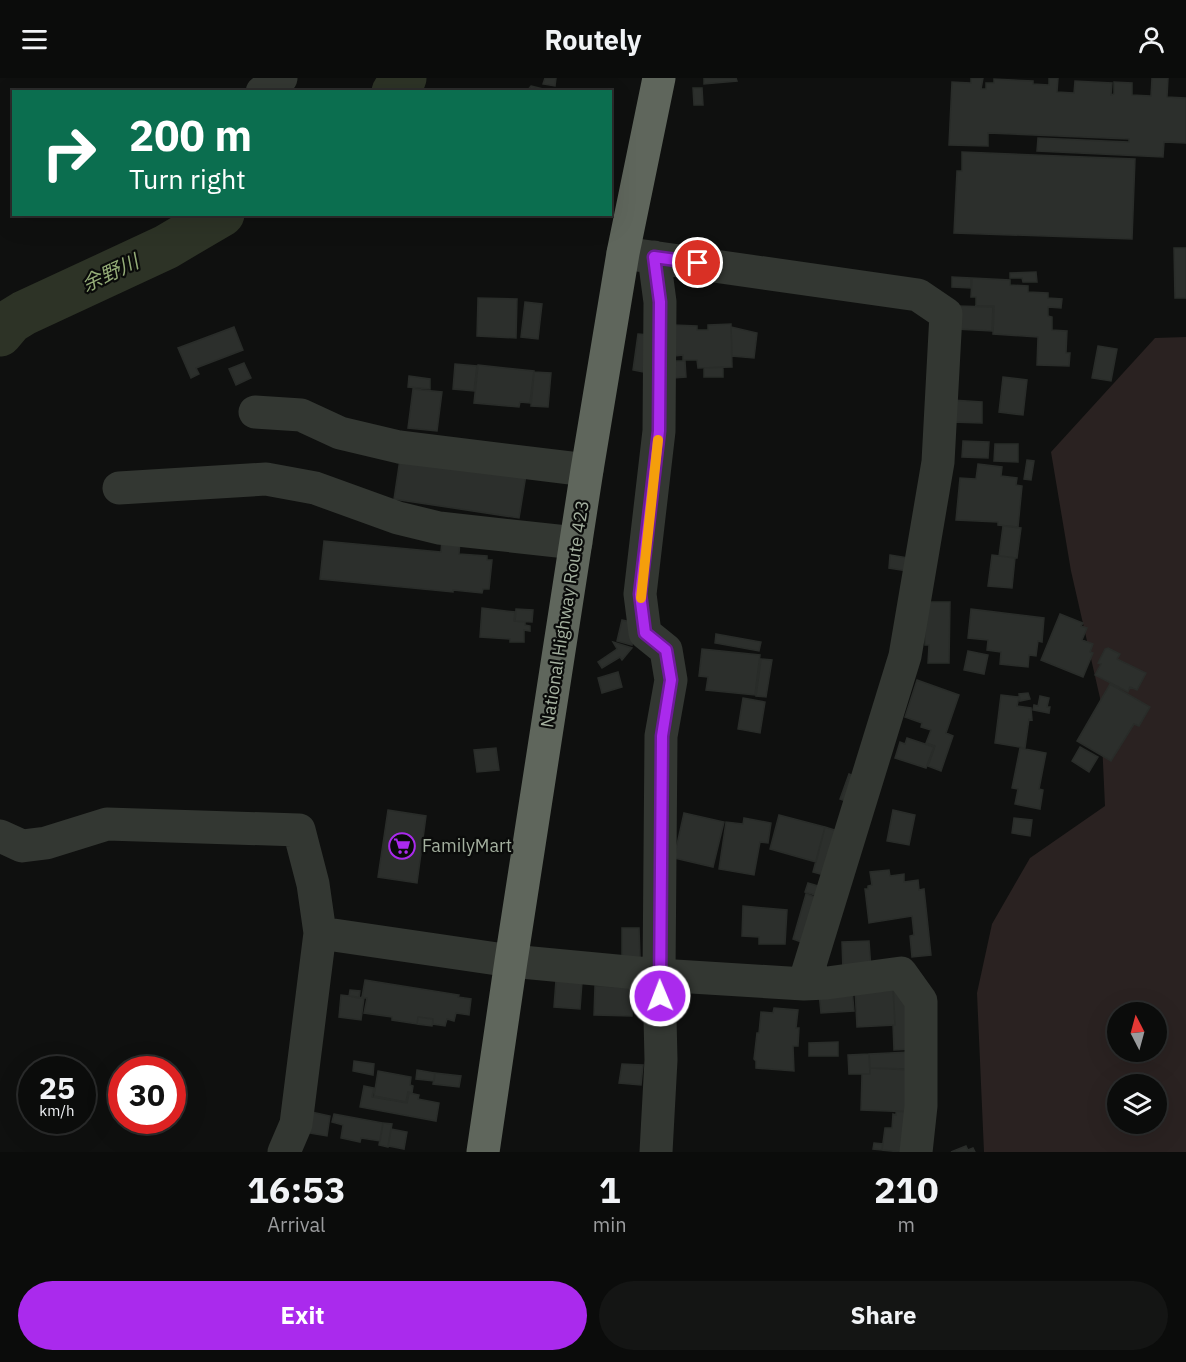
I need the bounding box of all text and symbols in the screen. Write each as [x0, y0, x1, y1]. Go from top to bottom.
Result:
text: Routely [545, 22, 641, 57]
icon: menu [18, 23, 51, 56]
icon: person [1135, 23, 1168, 56]
text: 200 m [129, 108, 252, 163]
icon: right [30, 114, 108, 192]
text: Turn right [129, 161, 246, 196]
pin [672, 237, 723, 288]
icon: arrive [681, 246, 714, 279]
water label: 余野川 [77, 247, 144, 297]
street label: National Highway Route 423 [535, 499, 594, 729]
supermarket icon: FamilyMart [387, 831, 417, 861]
place label: FamilyMart [422, 834, 512, 857]
position arrow [628, 964, 692, 1028]
north arrow [1107, 1002, 1167, 1062]
map controls [1107, 1002, 1167, 1134]
speed limit sign: 30 [108, 1056, 186, 1134]
text: 25 [39, 1068, 75, 1107]
button: layers [1107, 1074, 1167, 1134]
text: km/h [39, 1101, 75, 1120]
text: 16:53 [247, 1166, 346, 1213]
text: 1 [599, 1166, 621, 1213]
text: 210 [874, 1166, 939, 1213]
text: Arrival [267, 1211, 326, 1238]
text: min [593, 1211, 627, 1238]
text: m [898, 1211, 915, 1238]
button: Exit [18, 1281, 587, 1350]
button: Share [599, 1281, 1168, 1350]

